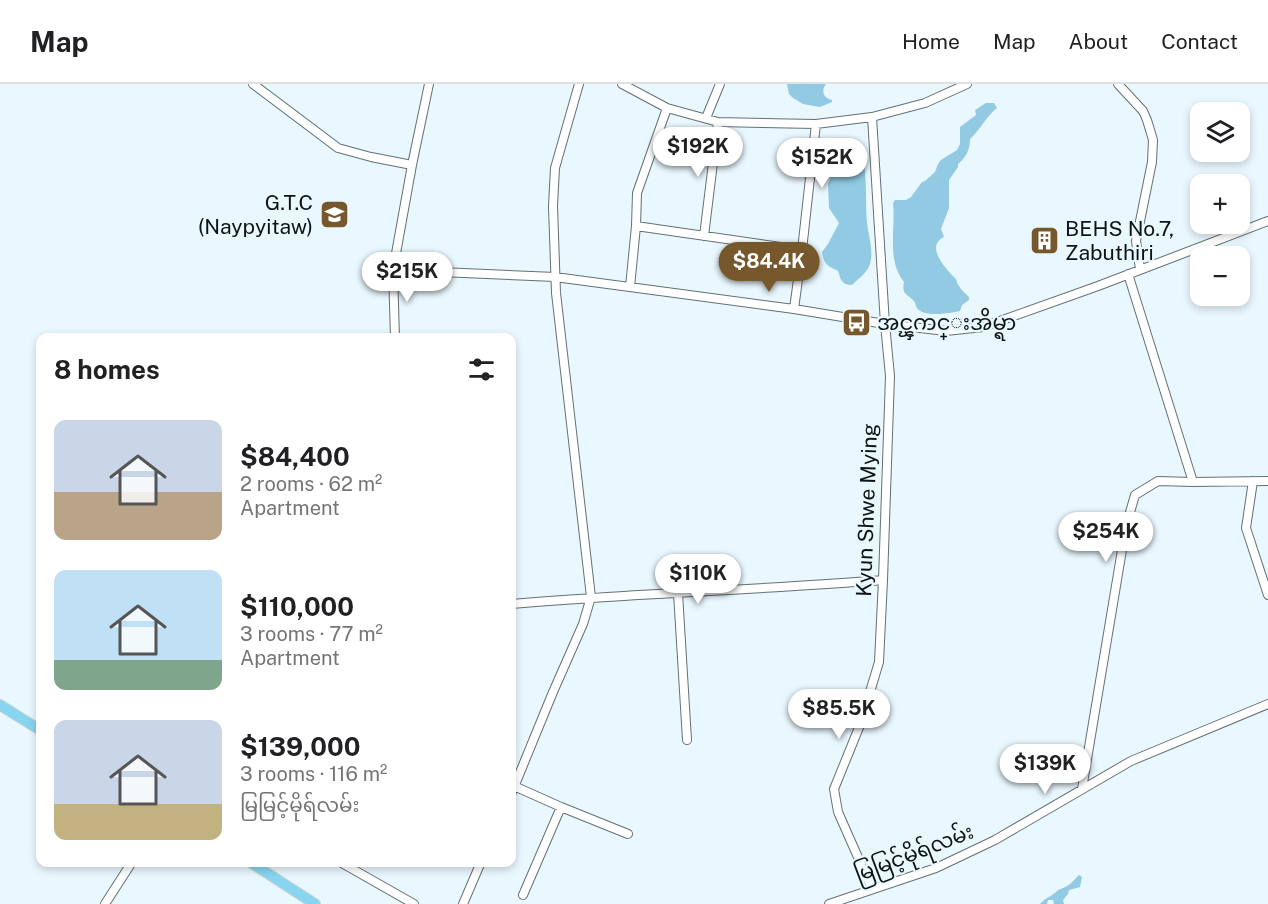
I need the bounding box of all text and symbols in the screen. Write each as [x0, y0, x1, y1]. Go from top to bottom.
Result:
text: Map [30, 25, 89, 58]
text: Home [902, 29, 960, 54]
text: Map [993, 29, 1036, 54]
text: About [1069, 29, 1128, 54]
text: Contact [1161, 29, 1238, 54]
map controls [1190, 102, 1250, 306]
button: layers [1190, 102, 1250, 162]
pin: $192K [656, 127, 740, 178]
text: $192K [667, 134, 729, 158]
pin: $152K [780, 138, 864, 189]
text: $152K [791, 145, 853, 169]
button: + [1190, 174, 1250, 234]
place label: G.T.C (Naypyitaw) [198, 190, 313, 239]
school or university icon: G.T.C (Naypyitaw) [318, 199, 350, 231]
place label: BEHS No.7, Zabuthiri [1065, 216, 1174, 265]
building icon: BEHS No.7, Zabuthiri [1028, 225, 1060, 257]
pin: $84.4K [720, 242, 818, 293]
button: − [1190, 246, 1250, 306]
text: $84.4K [733, 249, 805, 273]
pin: $215K [365, 252, 449, 303]
text: $215K [376, 259, 438, 283]
bus stop icon: အင္ၾကင္းအိမ္ရာ [840, 307, 872, 339]
place label: အင္ၾကင္းအိမ္ရာ [877, 307, 1016, 341]
icon: filters [465, 353, 498, 386]
text: 8 homes [54, 354, 160, 385]
street label: Kyun Shwe Mying [851, 423, 882, 597]
text: $84,400 [240, 441, 350, 472]
icon: home [102, 444, 174, 516]
text: 2 rooms · 62 m² [240, 472, 382, 496]
text: Apartment [240, 496, 340, 520]
pin: $254K [1064, 512, 1148, 563]
text: $254K [1072, 519, 1140, 543]
pin: $110K [656, 554, 740, 605]
text: $110K [669, 561, 727, 585]
text: $110,000 [240, 591, 354, 622]
icon: home [102, 594, 174, 666]
text: 3 rooms · 77 m² [240, 622, 383, 646]
text: Apartment [240, 646, 340, 670]
pin: $85.5K [790, 689, 888, 740]
text: $85.5K [802, 696, 876, 720]
text: $139,000 [240, 731, 360, 762]
icon: home [102, 744, 174, 816]
pin: $139K [1003, 744, 1087, 795]
text: $139K [1014, 751, 1076, 775]
text: 3 rooms · 116 m² [240, 762, 387, 786]
text: မြမြင့်မိုရ်လမ်း [240, 793, 359, 817]
street label: မြမြင့်မိုရ်လမ်း [850, 816, 979, 891]

